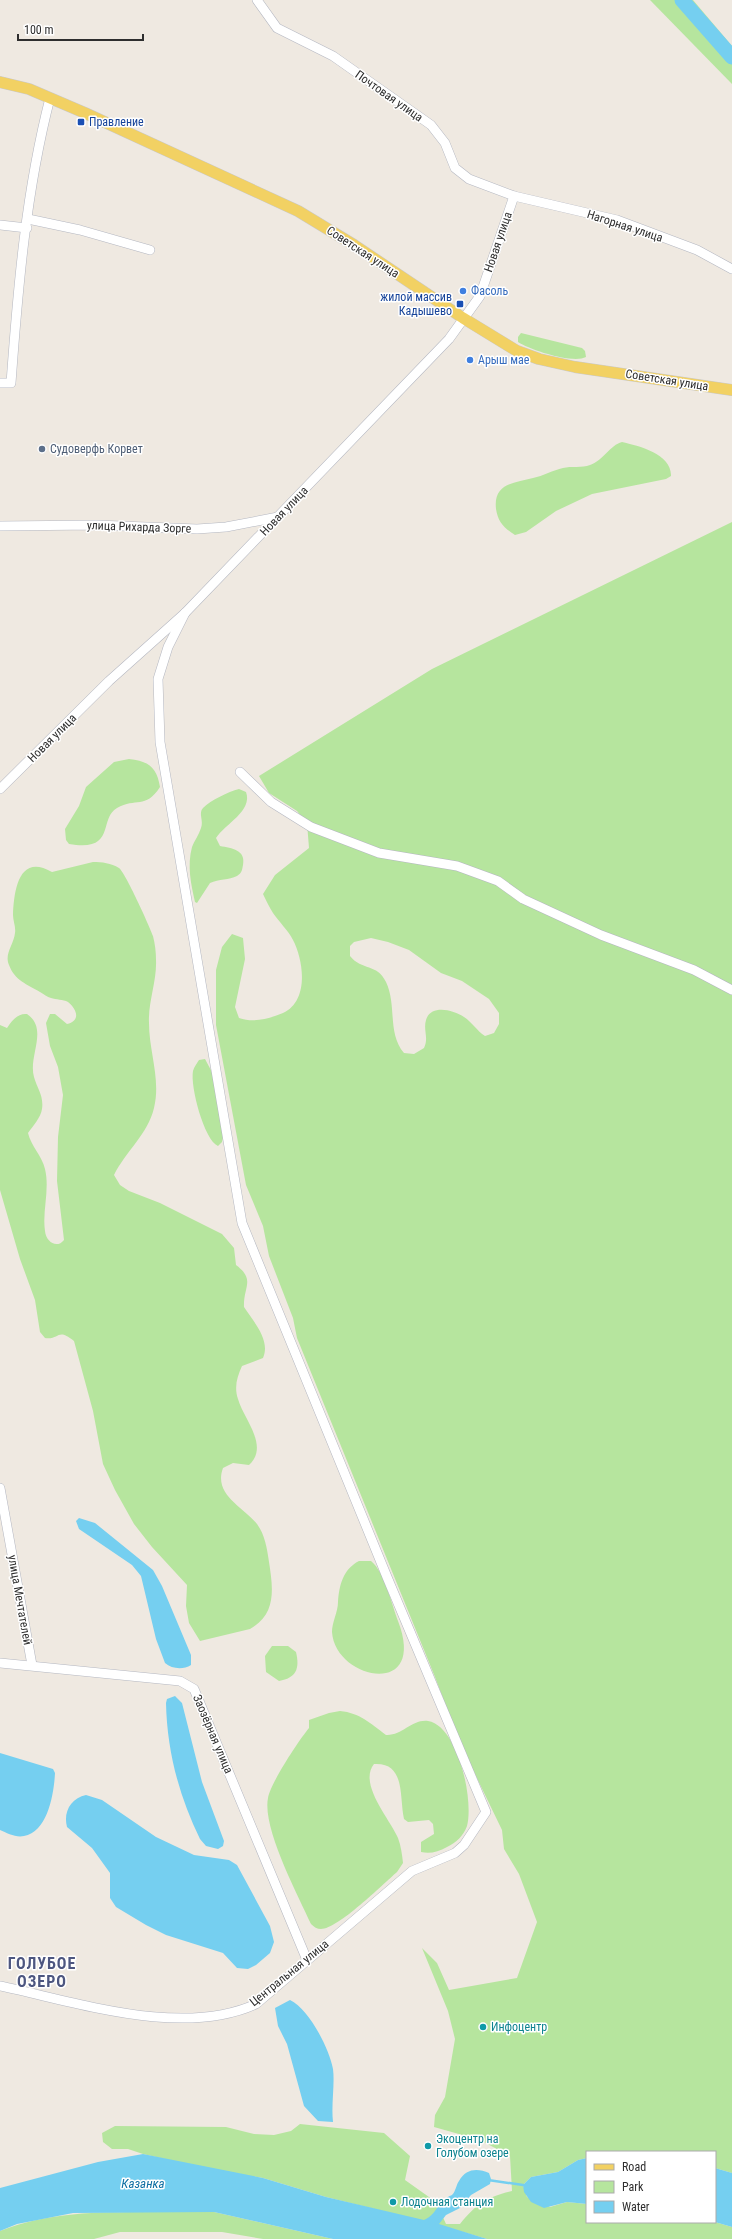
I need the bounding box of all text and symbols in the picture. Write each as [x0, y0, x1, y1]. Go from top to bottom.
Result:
scale bar [18, 16, 143, 42]
text: 100 m [24, 23, 54, 37]
street label: Почтовая улица [352, 67, 426, 125]
place label: Правление [89, 115, 144, 129]
marker: Правление [76, 117, 86, 127]
street label: Нагорная улица [585, 207, 665, 245]
street label: Новая улица [481, 210, 515, 274]
street label: Советская улица [324, 223, 402, 281]
place label: Фасоль [471, 284, 508, 298]
marker: Фасоль [458, 286, 468, 296]
place label: жилой массив Кадышево [380, 290, 452, 318]
marker: жилой массив Кадышево [455, 299, 465, 309]
place label: Арыш мае [478, 353, 530, 367]
marker: Арыш мае [465, 355, 475, 365]
street label: Советская улица [625, 367, 710, 393]
place label: Судоверфь Корвет [50, 442, 143, 456]
marker: Судоверфь Корвет [37, 444, 47, 454]
street label: Новая улица [257, 483, 311, 538]
street label: улица Рихарда Зорге [87, 518, 192, 536]
street label: Новая улица [25, 711, 79, 765]
street label: улица Мечтателей [5, 1554, 35, 1646]
street label: Заозёрная улица [190, 1692, 236, 1776]
street label: Центральная улица [247, 1937, 331, 2009]
district label: ГОЛУБОЕ ОЗЕРО [8, 1954, 76, 1991]
place label: Инфоцентр [491, 2020, 547, 2034]
marker: Инфоцентр [478, 2022, 488, 2032]
place label: Экоцентр на Голубом озере [436, 2132, 509, 2160]
marker: Экоцентр на Голубом озере [423, 2141, 433, 2151]
legend [586, 2151, 716, 2223]
text: Road [622, 2160, 646, 2174]
water label: Казанка [121, 2176, 165, 2191]
text: Park [622, 2180, 644, 2194]
place label: Лодочная станция [401, 2195, 493, 2209]
marker: Лодочная станция [388, 2197, 398, 2207]
text: Water [622, 2200, 650, 2214]

